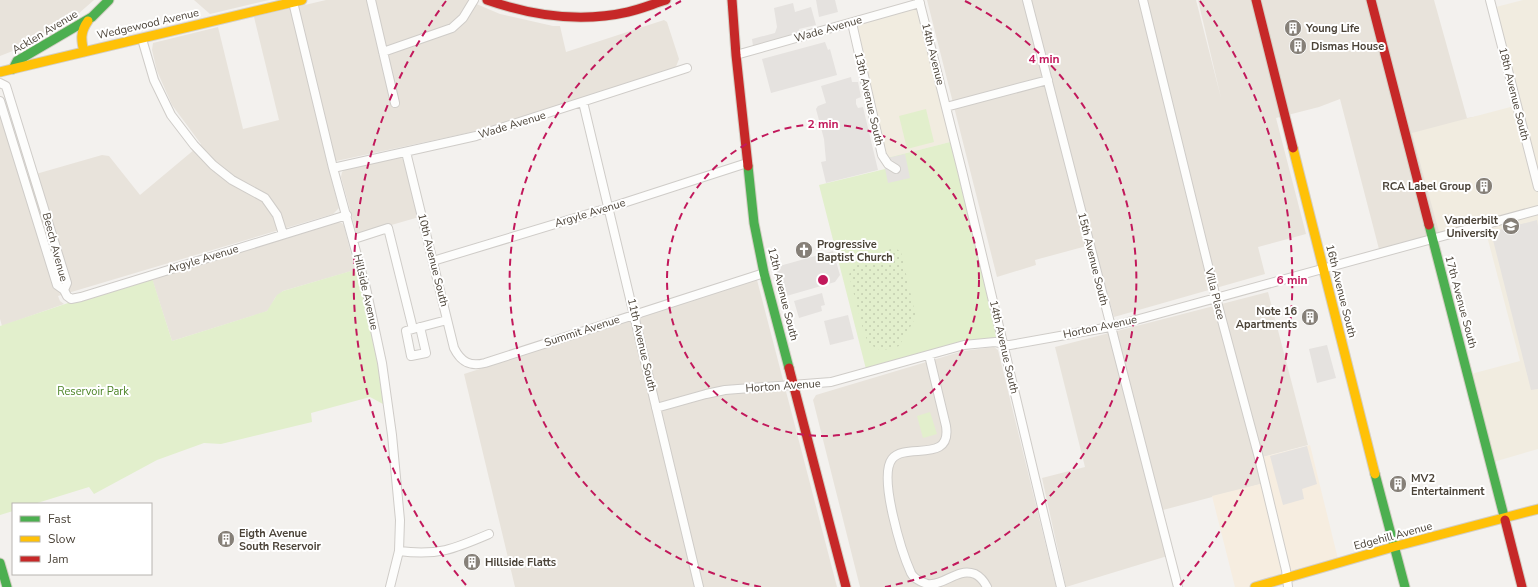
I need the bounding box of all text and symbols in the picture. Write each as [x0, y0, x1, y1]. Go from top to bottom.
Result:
street label: Wedgewood Avenue [96, 5, 201, 43]
street label: Acklen Avenue [9, 6, 81, 58]
street label: Wade Avenue [792, 12, 864, 46]
building icon: Young Life [1283, 18, 1303, 38]
street label: 14th Avenue [918, 21, 948, 87]
place label: Young Life [1305, 21, 1359, 36]
building icon: Dismas House [1288, 36, 1308, 56]
place label: Dismas House [1311, 39, 1384, 54]
street label: 18th Avenue South [1495, 46, 1533, 142]
street label: 13th Avenue South [851, 51, 887, 147]
text: 4 min [1028, 51, 1060, 67]
street label: Wade Avenue [476, 108, 548, 142]
text: 2 min [807, 116, 839, 132]
building icon: RCA Label Group [1474, 176, 1494, 196]
place label: RCA Label Group [1382, 179, 1471, 194]
street label: Argyle Avenue [553, 195, 627, 231]
street label: Beech Avenue [39, 211, 71, 283]
street label: 15th Avenue South [1074, 211, 1112, 307]
street label: 10th Avenue South [414, 212, 452, 308]
place label: Vanderbilt University [1443, 213, 1499, 241]
school or university icon: Vanderbilt University [1501, 216, 1521, 236]
place label: Progressive Baptist Church [817, 237, 893, 265]
church icon: Progressive Baptist Church [794, 240, 814, 260]
street label: Argyle Avenue [166, 241, 240, 277]
street label: 16th Avenue South [1322, 243, 1360, 339]
street label: 12th Avenue South [764, 246, 802, 342]
street label: Hillside Avenue [350, 252, 382, 332]
street label: 17th Avenue South [1441, 254, 1481, 350]
street label: Villa Place [1201, 266, 1229, 321]
text: 6 min [1276, 272, 1308, 288]
centre of rings [816, 273, 830, 287]
street label: 11th Avenue South [624, 297, 660, 393]
street label: 14th Avenue South [986, 299, 1022, 395]
place label: Note 16 Apartments [1236, 304, 1297, 332]
building icon: Note 16 Apartments [1300, 307, 1320, 327]
street label: Summit Avenue [542, 312, 622, 350]
street label: Horton Avenue [1062, 312, 1138, 342]
street label: Horton Avenue [745, 376, 821, 396]
park label: Reservoir Park [57, 384, 129, 399]
place label: MV2 Entertainment [1411, 471, 1485, 499]
building icon: MV2 Entertainment [1388, 474, 1408, 494]
legend [12, 503, 152, 575]
text: Fast [48, 511, 71, 527]
street label: Edgehill Avenue [1352, 518, 1434, 554]
place label: Eigth Avenue South Reservoir [239, 526, 321, 554]
building icon: Eigth Avenue South Reservoir [216, 529, 236, 549]
text: Slow [48, 531, 76, 547]
text: Jam [47, 551, 69, 567]
building icon: Hillside Flatts [462, 552, 482, 572]
place label: Hillside Flatts [485, 555, 556, 570]

